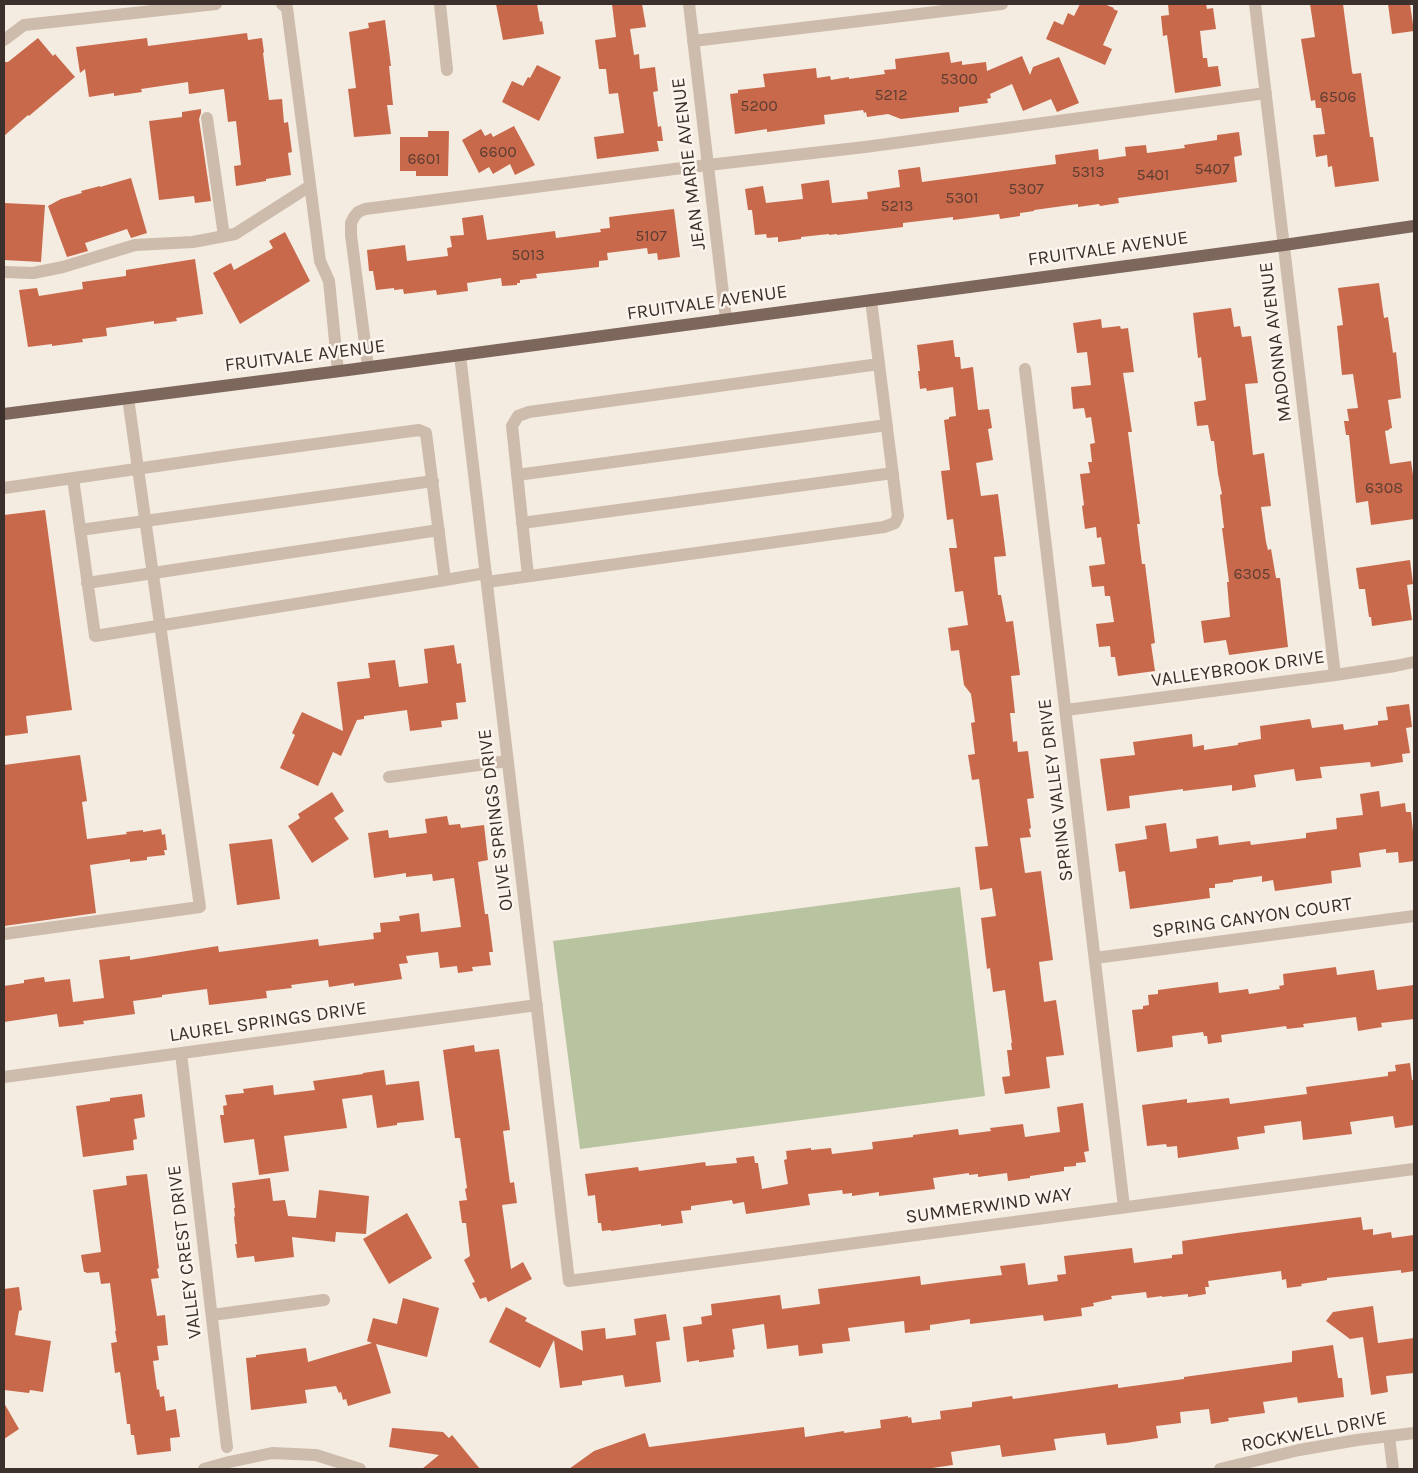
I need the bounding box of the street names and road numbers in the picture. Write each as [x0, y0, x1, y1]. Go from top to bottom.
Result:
street label: JEAN MARIE AVENUE [667, 76, 711, 252]
street label: FRUITVALE AVENUE [1026, 226, 1190, 272]
street label: MADONNA AVENUE [1255, 261, 1297, 423]
street label: FRUITVALE AVENUE [625, 280, 789, 326]
street label: FRUITVALE AVENUE [223, 335, 387, 377]
street label: VALLEYBROOK DRIVE [1150, 646, 1326, 692]
street label: SPRING VALLEY DRIVE [1033, 697, 1079, 883]
street label: OLIVE SPRINGS DRIVE [474, 728, 518, 912]
street label: SPRING CANYON COURT [1151, 893, 1353, 943]
street label: LAUREL SPRINGS DRIVE [168, 997, 368, 1047]
street label: VALLEY CREST DRIVE [163, 1164, 207, 1340]
street label: SUMMERWIND WAY [904, 1183, 1074, 1229]
street label: ROCKWELL DRIVE [1239, 1407, 1389, 1457]

